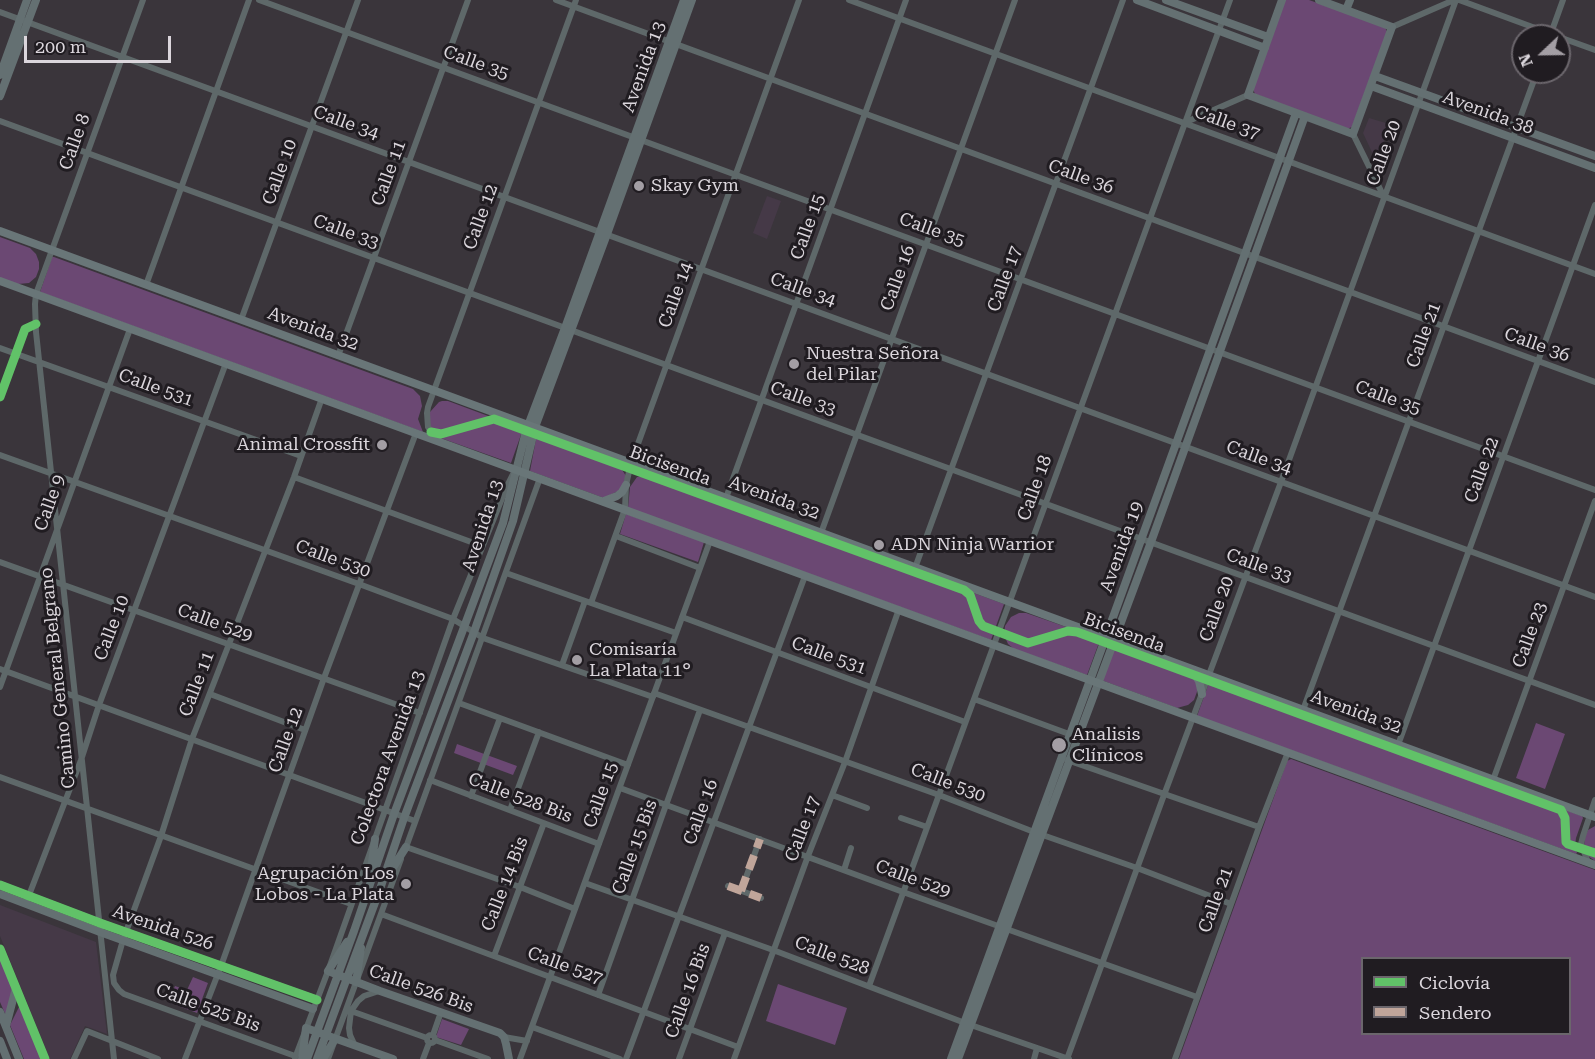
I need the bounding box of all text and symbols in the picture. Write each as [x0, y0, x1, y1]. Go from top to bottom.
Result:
street label: Avenida 13 [618, 19, 670, 115]
scale bar [27, 24, 174, 62]
north arrow [1511, 24, 1571, 84]
text: 200 m [35, 36, 86, 57]
street label: Calle 35 [440, 41, 512, 85]
text: N [1515, 51, 1537, 69]
street label: Avenida 38 [1440, 87, 1536, 139]
street label: Calle 34 [310, 101, 382, 145]
street label: Calle 37 [1191, 101, 1263, 145]
street label: Calle 8 [55, 111, 95, 173]
street label: Calle 20 [1362, 117, 1406, 189]
street label: Calle 10 [258, 136, 302, 208]
street label: Calle 11 [367, 137, 411, 209]
street label: Calle 36 [1045, 155, 1117, 199]
place label: Skay Gym [651, 175, 739, 197]
marker: Skay Gym [632, 179, 646, 193]
street label: Calle 12 [459, 181, 503, 253]
street label: Calle 15 [786, 191, 830, 263]
street label: Calle 35 [896, 208, 968, 252]
street label: Calle 33 [310, 210, 382, 254]
street label: Calle 16 [876, 242, 920, 314]
street label: Calle 17 [983, 243, 1027, 315]
street label: Calle 14 [654, 259, 698, 331]
street label: Calle 34 [767, 268, 839, 312]
street label: Calle 21 [1402, 299, 1446, 371]
street label: Avenida 32 [265, 303, 361, 355]
street label: Calle 36 [1501, 323, 1573, 367]
place label: Nuestra Señora del Pilar [806, 343, 939, 386]
marker: Nuestra Señora del Pilar [787, 357, 801, 371]
street label: Calle 531 [115, 364, 197, 412]
street label: Calle 35 [1352, 376, 1424, 420]
street label: Calle 33 [767, 377, 839, 421]
place label: Animal Crossfit [237, 434, 370, 456]
street label: Calle 22 [1460, 434, 1504, 506]
street label: Calle 34 [1223, 436, 1295, 480]
marker: Animal Crossfit [375, 438, 389, 452]
street label: Bicisenda [626, 441, 714, 491]
street label: Calle 18 [1013, 452, 1057, 524]
street label: Calle 9 [30, 472, 70, 534]
street label: Avenida 32 [726, 472, 822, 524]
street label: Avenida 13 [458, 477, 508, 575]
street label: Avenida 19 [1096, 499, 1148, 595]
place label: ADN Ninja Warrior [891, 534, 1054, 556]
street label: Calle 530 [292, 535, 374, 583]
marker: ADN Ninja Warrior [872, 538, 886, 552]
street label: Calle 33 [1223, 544, 1295, 588]
street label: Camino General Belgrano [36, 566, 80, 790]
street label: Calle 20 [1195, 573, 1239, 645]
street label: Calle 10 [90, 592, 134, 664]
street label: Calle 529 [174, 599, 256, 647]
street label: Calle 23 [1508, 599, 1552, 671]
street label: Bicisenda [1080, 608, 1168, 658]
street label: Calle 531 [788, 632, 870, 680]
place label: Comisaría La Plata 11° [589, 639, 691, 682]
street label: Calle 11 [175, 648, 219, 720]
marker: Comisaría La Plata 11° [570, 653, 584, 667]
street label: Colectora Avenida 13 [346, 668, 430, 848]
street label: Avenida 32 [1308, 686, 1404, 738]
street label: Calle 12 [264, 704, 308, 776]
place label: Analisis Clínicos [1072, 724, 1143, 766]
marker: Analisis Clínicos [1050, 736, 1068, 754]
street label: Calle 15 [579, 759, 623, 831]
street label: Calle 530 [908, 759, 988, 807]
street label: Calle 528 Bis [465, 768, 575, 828]
street label: Calle 16 [679, 776, 723, 848]
street label: Calle 17 [781, 793, 825, 865]
street label: Calle 15 Bis [608, 797, 662, 897]
street label: Calle 14 Bis [477, 834, 533, 934]
street label: Calle 529 [872, 855, 954, 903]
place label: Agrupación Los Lobos - La Plata [255, 863, 394, 906]
street label: Calle 21 [1194, 864, 1238, 936]
marker: Agrupación Los Lobos - La Plata [399, 877, 413, 891]
street label: Avenida 526 [110, 901, 216, 955]
street label: Calle 528 [792, 932, 872, 980]
street label: Calle 16 Bis [661, 941, 715, 1041]
street label: Calle 527 [524, 942, 606, 990]
legend [1361, 957, 1571, 1035]
street label: Calle 526 Bis [366, 960, 476, 1018]
text: Ciclovía [1419, 972, 1490, 993]
street label: Calle 525 Bis [153, 979, 263, 1037]
text: Sendero [1419, 1002, 1492, 1023]

